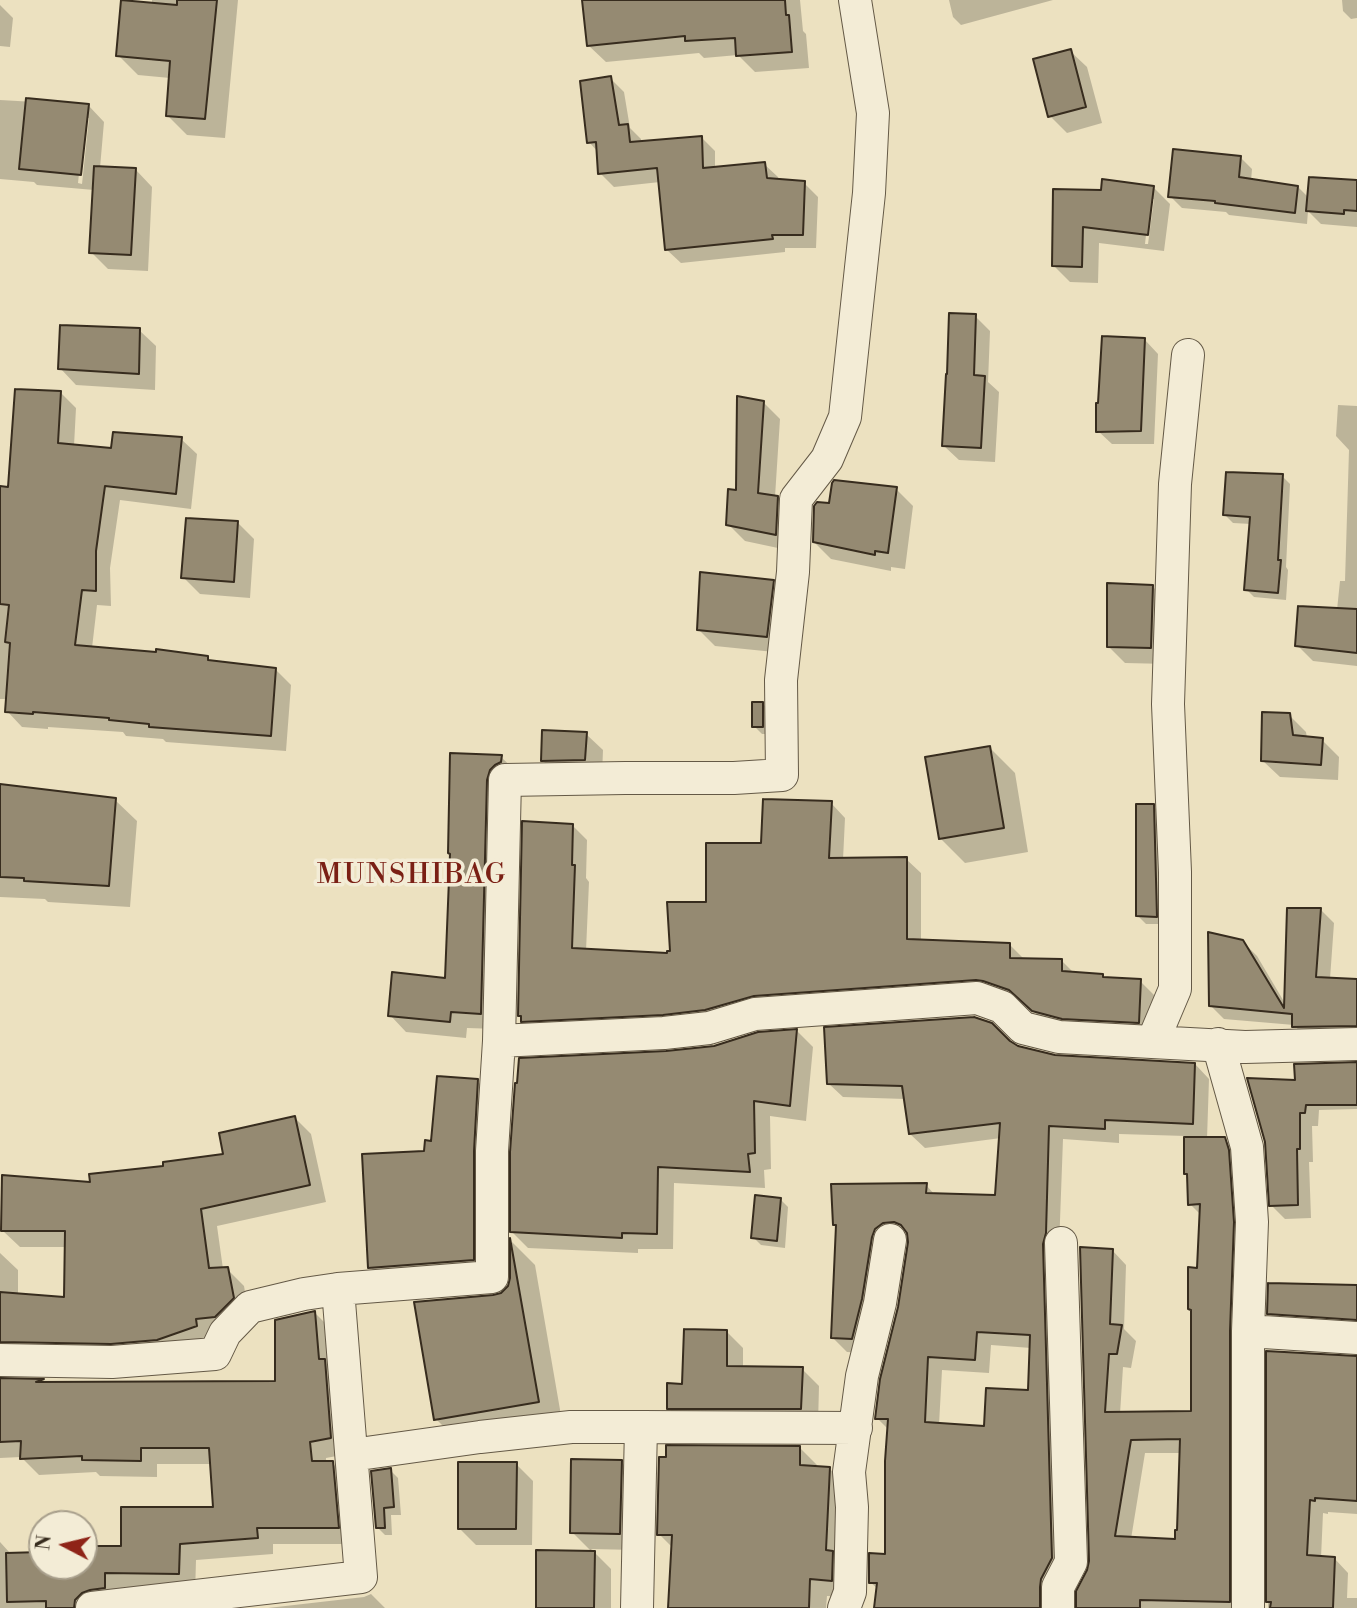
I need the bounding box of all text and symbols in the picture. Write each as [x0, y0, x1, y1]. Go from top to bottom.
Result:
district label: MUNSHIBAG [318, 859, 506, 893]
north arrow [28, 1510, 98, 1580]
text: N [31, 1534, 57, 1552]

